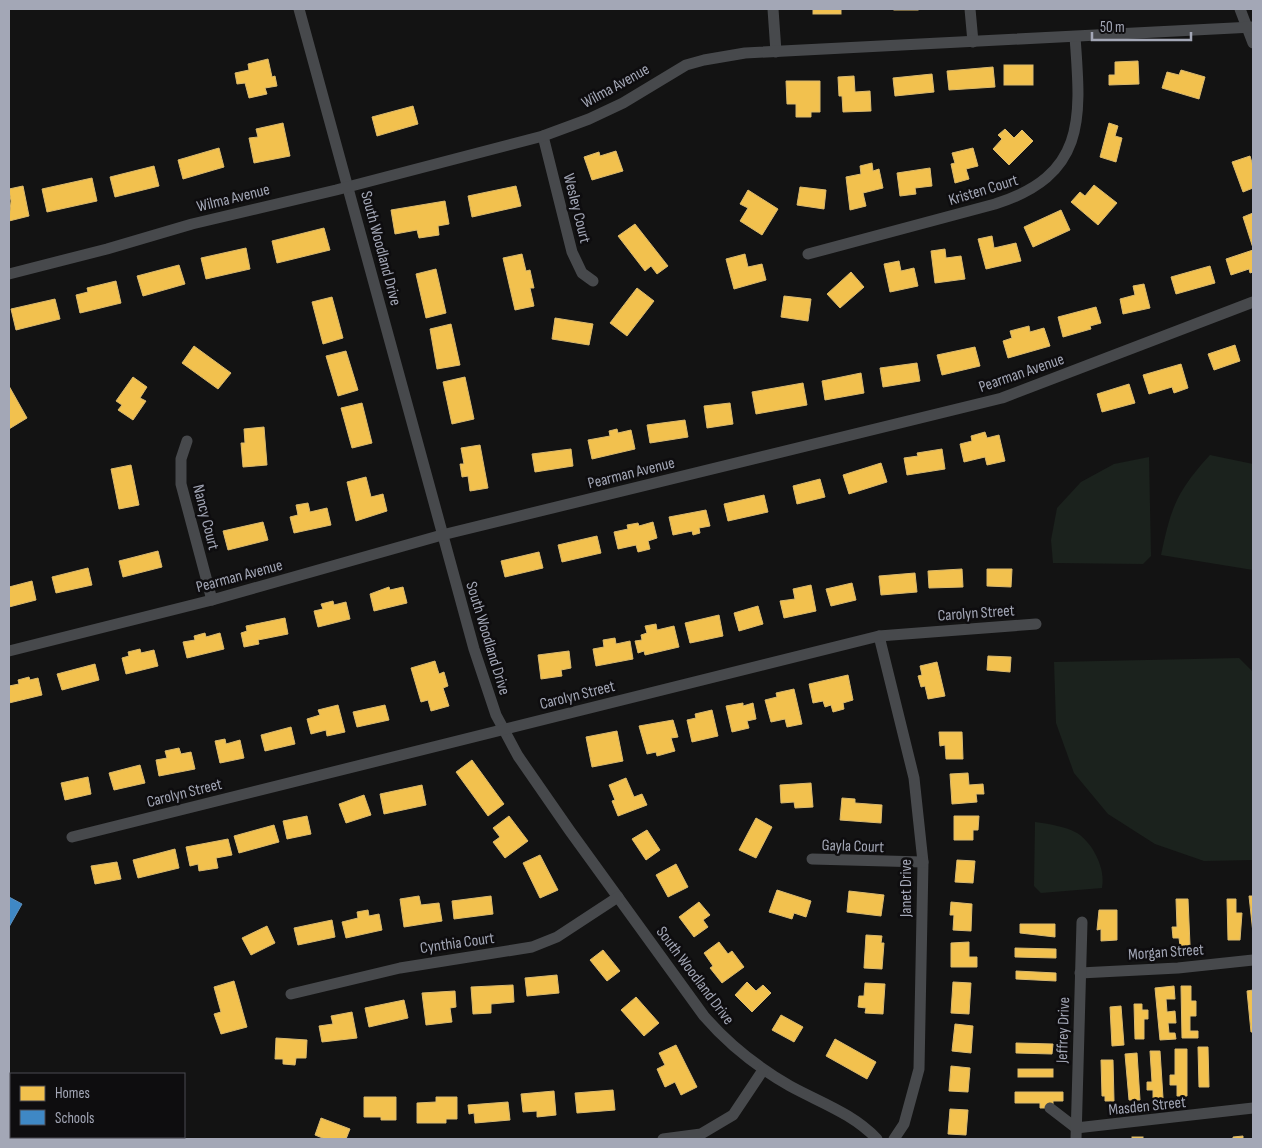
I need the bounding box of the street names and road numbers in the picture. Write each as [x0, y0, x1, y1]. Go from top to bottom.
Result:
street label: Wilma Avenue [579, 60, 653, 113]
street label: Kristen Court [946, 171, 1021, 210]
street label: Wesley Court [559, 172, 594, 245]
street label: Wilma Avenue [195, 180, 272, 217]
street label: South Woodland Drive [356, 189, 405, 308]
street label: Pearman Avenue [976, 350, 1067, 397]
street label: Pearman Avenue [586, 453, 677, 493]
street label: Nancy Court [188, 483, 223, 552]
street label: Pearman Avenue [194, 556, 285, 597]
street label: South Woodland Drive [461, 579, 514, 697]
street label: Carolyn Street [937, 601, 1015, 626]
street label: Carolyn Street [538, 677, 617, 714]
street label: Carolyn Street [145, 775, 224, 812]
street label: Gayla Court [821, 836, 885, 857]
street label: Janet Drive [897, 859, 916, 918]
street label: South Woodland Drive [652, 923, 738, 1029]
street label: Cynthia Court [419, 929, 496, 958]
street label: Morgan Street [1128, 940, 1205, 965]
street label: Jeffrey Drive [1053, 997, 1074, 1064]
street label: Masden Street [1108, 1093, 1187, 1120]

